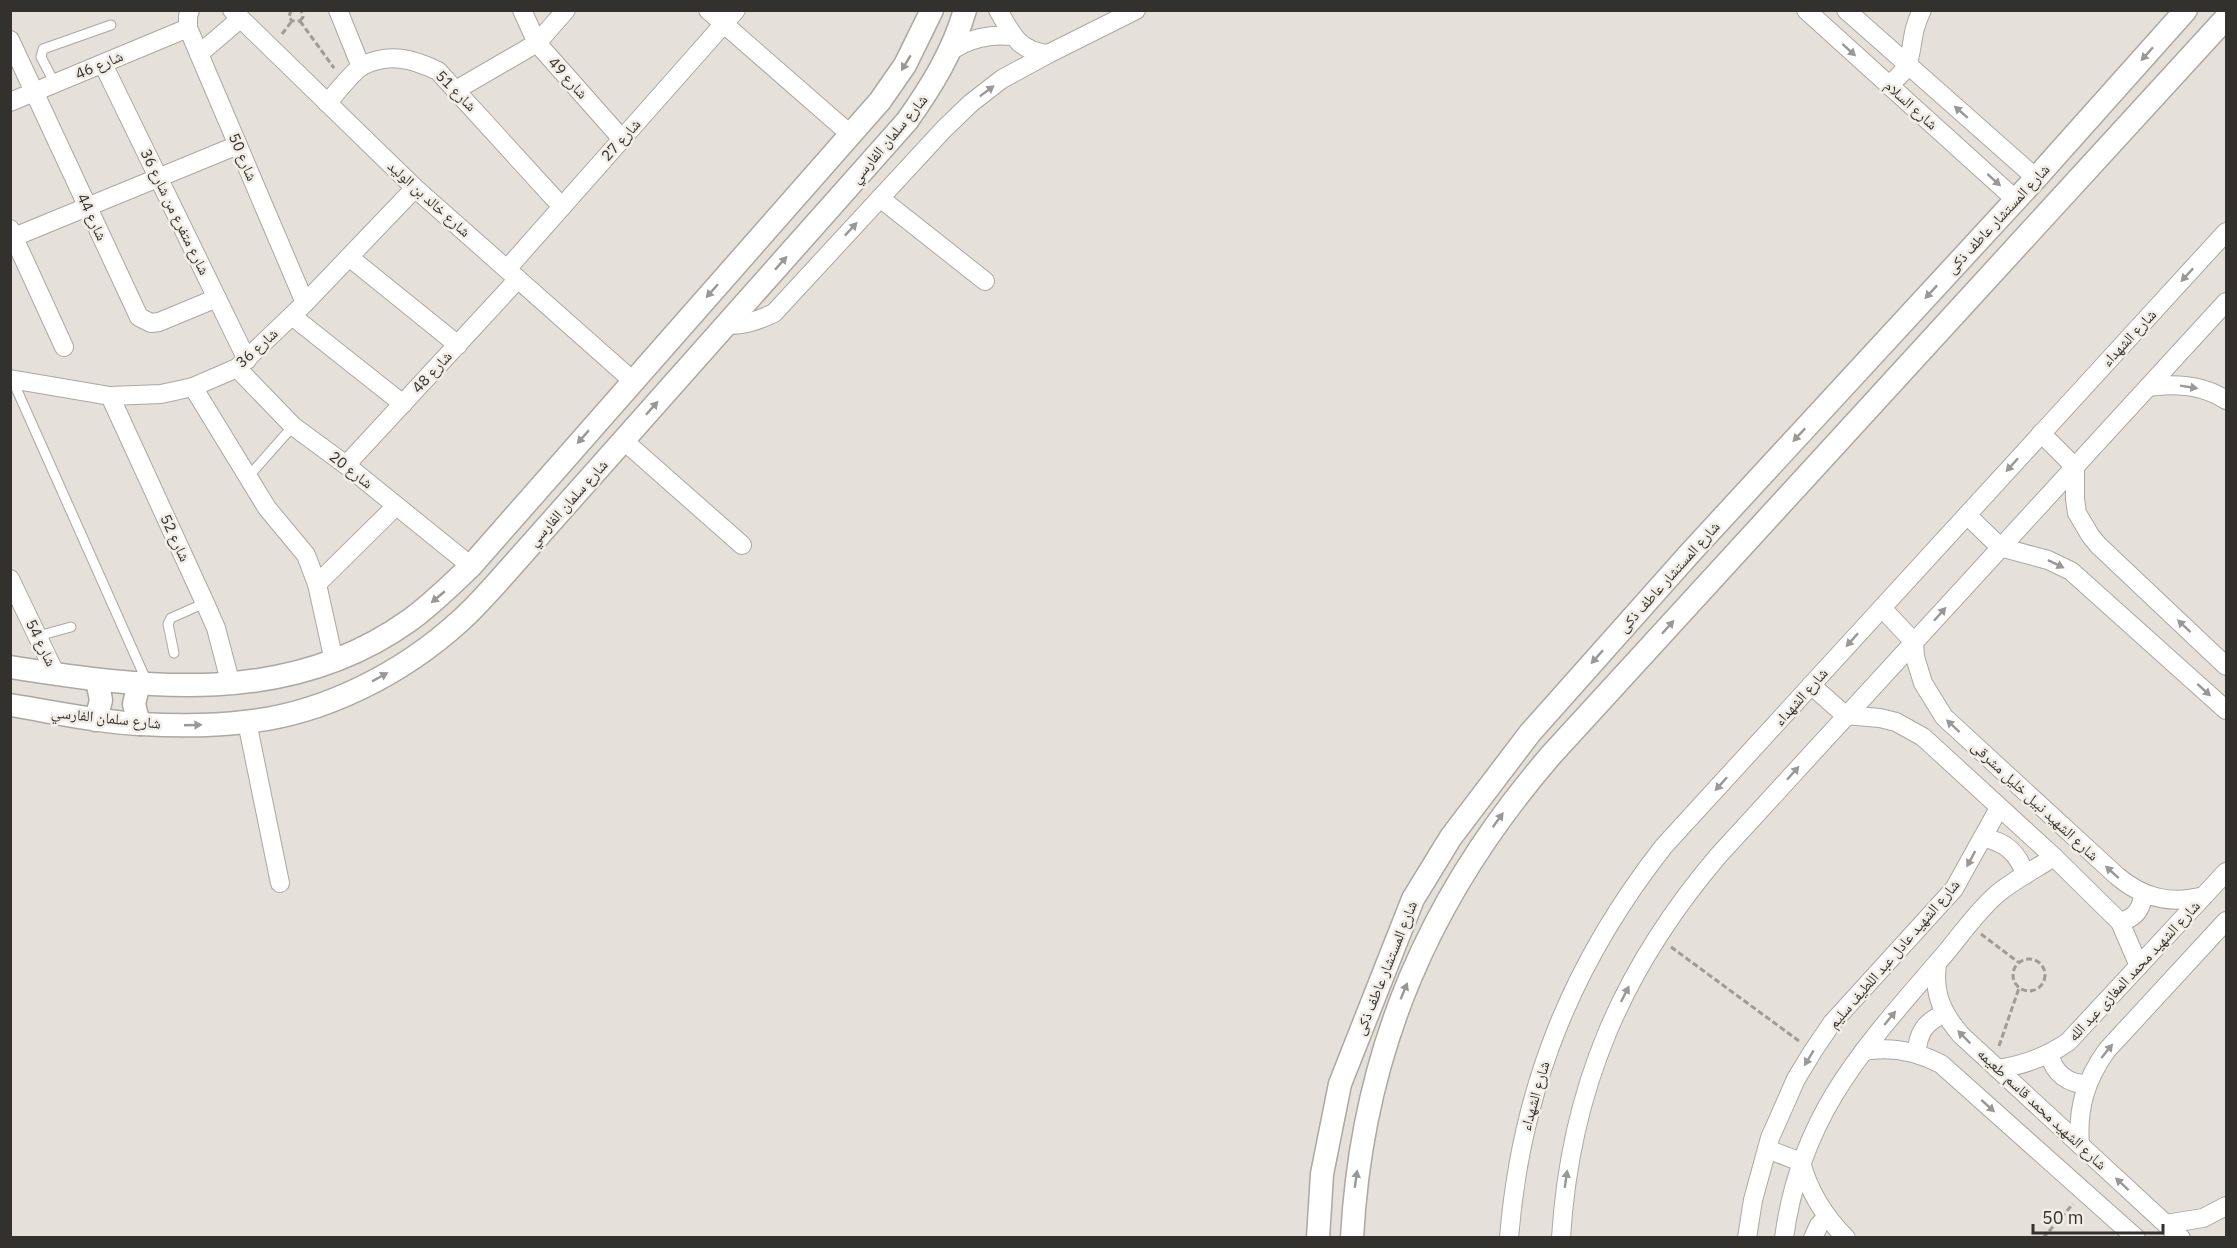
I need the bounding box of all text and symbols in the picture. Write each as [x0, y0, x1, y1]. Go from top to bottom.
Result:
one-way arrow [1842, 43, 1857, 57]
street label: شارع 46 [72, 46, 126, 84]
one-way arrow [2141, 46, 2154, 61]
street label: شارع 49 [544, 53, 592, 103]
one-way arrow [901, 55, 911, 72]
street label: شارع 51 [431, 66, 481, 116]
street label: شارع السلام [1880, 76, 1942, 134]
one-way arrow [980, 85, 995, 97]
street label: شارع سلمان الفارسي [846, 90, 934, 189]
one-way arrow [1954, 106, 1969, 119]
street label: شارع 27 [597, 115, 645, 165]
street label: شارع 50 [224, 130, 262, 184]
street label: شارع متفرع من شارع 36 [136, 146, 214, 279]
street label: شارع خالد بن الوليد [383, 156, 475, 242]
street label: شارع المستشار عاطف ذكى [1942, 160, 2054, 278]
one-way arrow [1986, 173, 2001, 186]
street label: شارع 44 [72, 190, 112, 244]
one-way arrow [844, 222, 858, 237]
one-way arrow [774, 255, 788, 270]
one-way arrow [2180, 268, 2194, 283]
one-way arrow [706, 283, 719, 298]
one-way arrow [1924, 284, 1938, 299]
street label: شارع الشهداء [2097, 305, 2161, 371]
street label: شارع 36 [232, 324, 282, 372]
street label: شارع 48 [408, 347, 456, 397]
one-way arrow [2179, 382, 2198, 391]
one-way arrow [645, 401, 659, 416]
one-way arrow [1793, 427, 1806, 442]
one-way arrow [577, 429, 590, 444]
street label: شارع 20 [325, 447, 377, 493]
street label: شارع سلمان الفارسي [524, 455, 614, 552]
one-way arrow [2006, 457, 2019, 472]
street label: شارع 52 [155, 511, 195, 565]
street label: شارع المستشار عاطف ذكى [1614, 517, 1724, 637]
one-way arrow [2048, 559, 2065, 568]
one-way arrow [431, 590, 446, 603]
one-way arrow [1932, 608, 1946, 622]
street label: شارع 54 [21, 616, 61, 670]
one-way arrow [2177, 619, 2191, 633]
one-way arrow [1661, 620, 1674, 635]
one-way arrow [1845, 633, 1859, 648]
one-way arrow [1591, 649, 1604, 664]
street label: شارع الشهداء [1770, 664, 1833, 730]
one-way arrow [372, 672, 389, 682]
one-way arrow [2196, 683, 2211, 696]
street label: شارع سلمان الفارسي [50, 702, 162, 736]
one-way arrow [1946, 719, 1961, 733]
one-way arrow [184, 720, 203, 729]
street label: شارع الشهيد نبيل خليل مشرقى [1967, 737, 2103, 865]
one-way arrow [1786, 766, 1799, 781]
one-way arrow [1715, 776, 1728, 791]
one-way arrow [1492, 813, 1504, 829]
one-way arrow [1967, 850, 1977, 868]
one-way arrow [2105, 865, 2120, 879]
street label: شارع الشهيد عادل عبد اللطيف سليم [1824, 875, 1964, 1033]
street label: شارع الشهيد محمد المغازى عبد الله [2063, 896, 2205, 1046]
street label: شارع المستشار عاطف ذكى [1350, 898, 1422, 1038]
one-way arrow [1400, 982, 1409, 1000]
one-way arrow [1619, 985, 1629, 1003]
one-way arrow [1883, 1010, 1896, 1026]
one-way arrow [1957, 1029, 1971, 1044]
one-way arrow [2101, 1043, 2114, 1059]
street label: شارع الشهيد محمد قاسم طعيمه [1973, 1044, 2111, 1174]
one-way arrow [1803, 1050, 1814, 1066]
street label: شارع الشهداء [1516, 1059, 1555, 1133]
one-way arrow [1980, 1099, 1995, 1113]
one-way arrow [1351, 1170, 1360, 1189]
one-way arrow [1562, 1170, 1571, 1189]
one-way arrow [2116, 1177, 2130, 1191]
scale bar [2033, 1197, 2164, 1235]
text: 50 m [2042, 1206, 2084, 1229]

